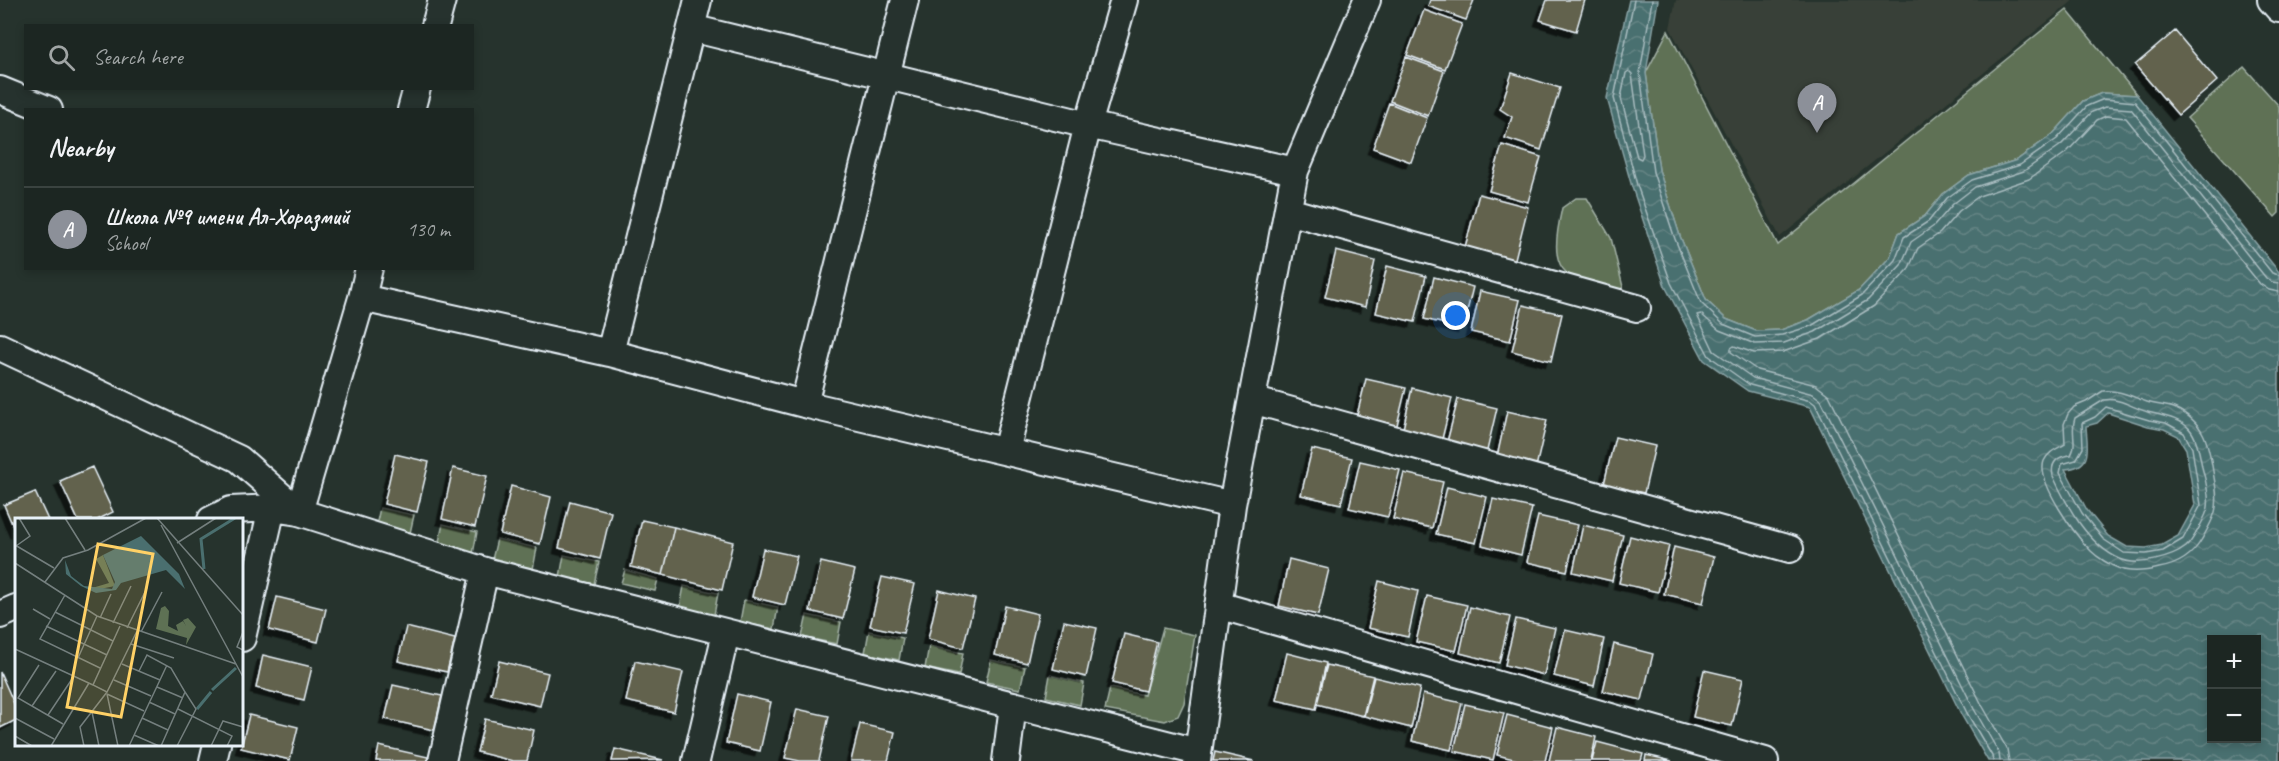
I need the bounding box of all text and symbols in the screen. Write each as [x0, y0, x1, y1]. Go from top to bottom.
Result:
search box [24, 24, 474, 90]
icon: search [45, 41, 78, 74]
text: Search here [93, 43, 183, 71]
pin: A [1798, 84, 1836, 133]
text: Nearby [48, 131, 113, 164]
text: Школа №9 имени Ал-Хоразмий [105, 203, 350, 231]
text: A [62, 217, 73, 242]
text: 130 m [407, 217, 450, 242]
text: School [105, 231, 148, 256]
your location [1441, 301, 1470, 330]
inset map [15, 518, 243, 746]
map controls [2207, 635, 2261, 743]
button: + [2207, 635, 2261, 689]
button: − [2207, 689, 2261, 743]

